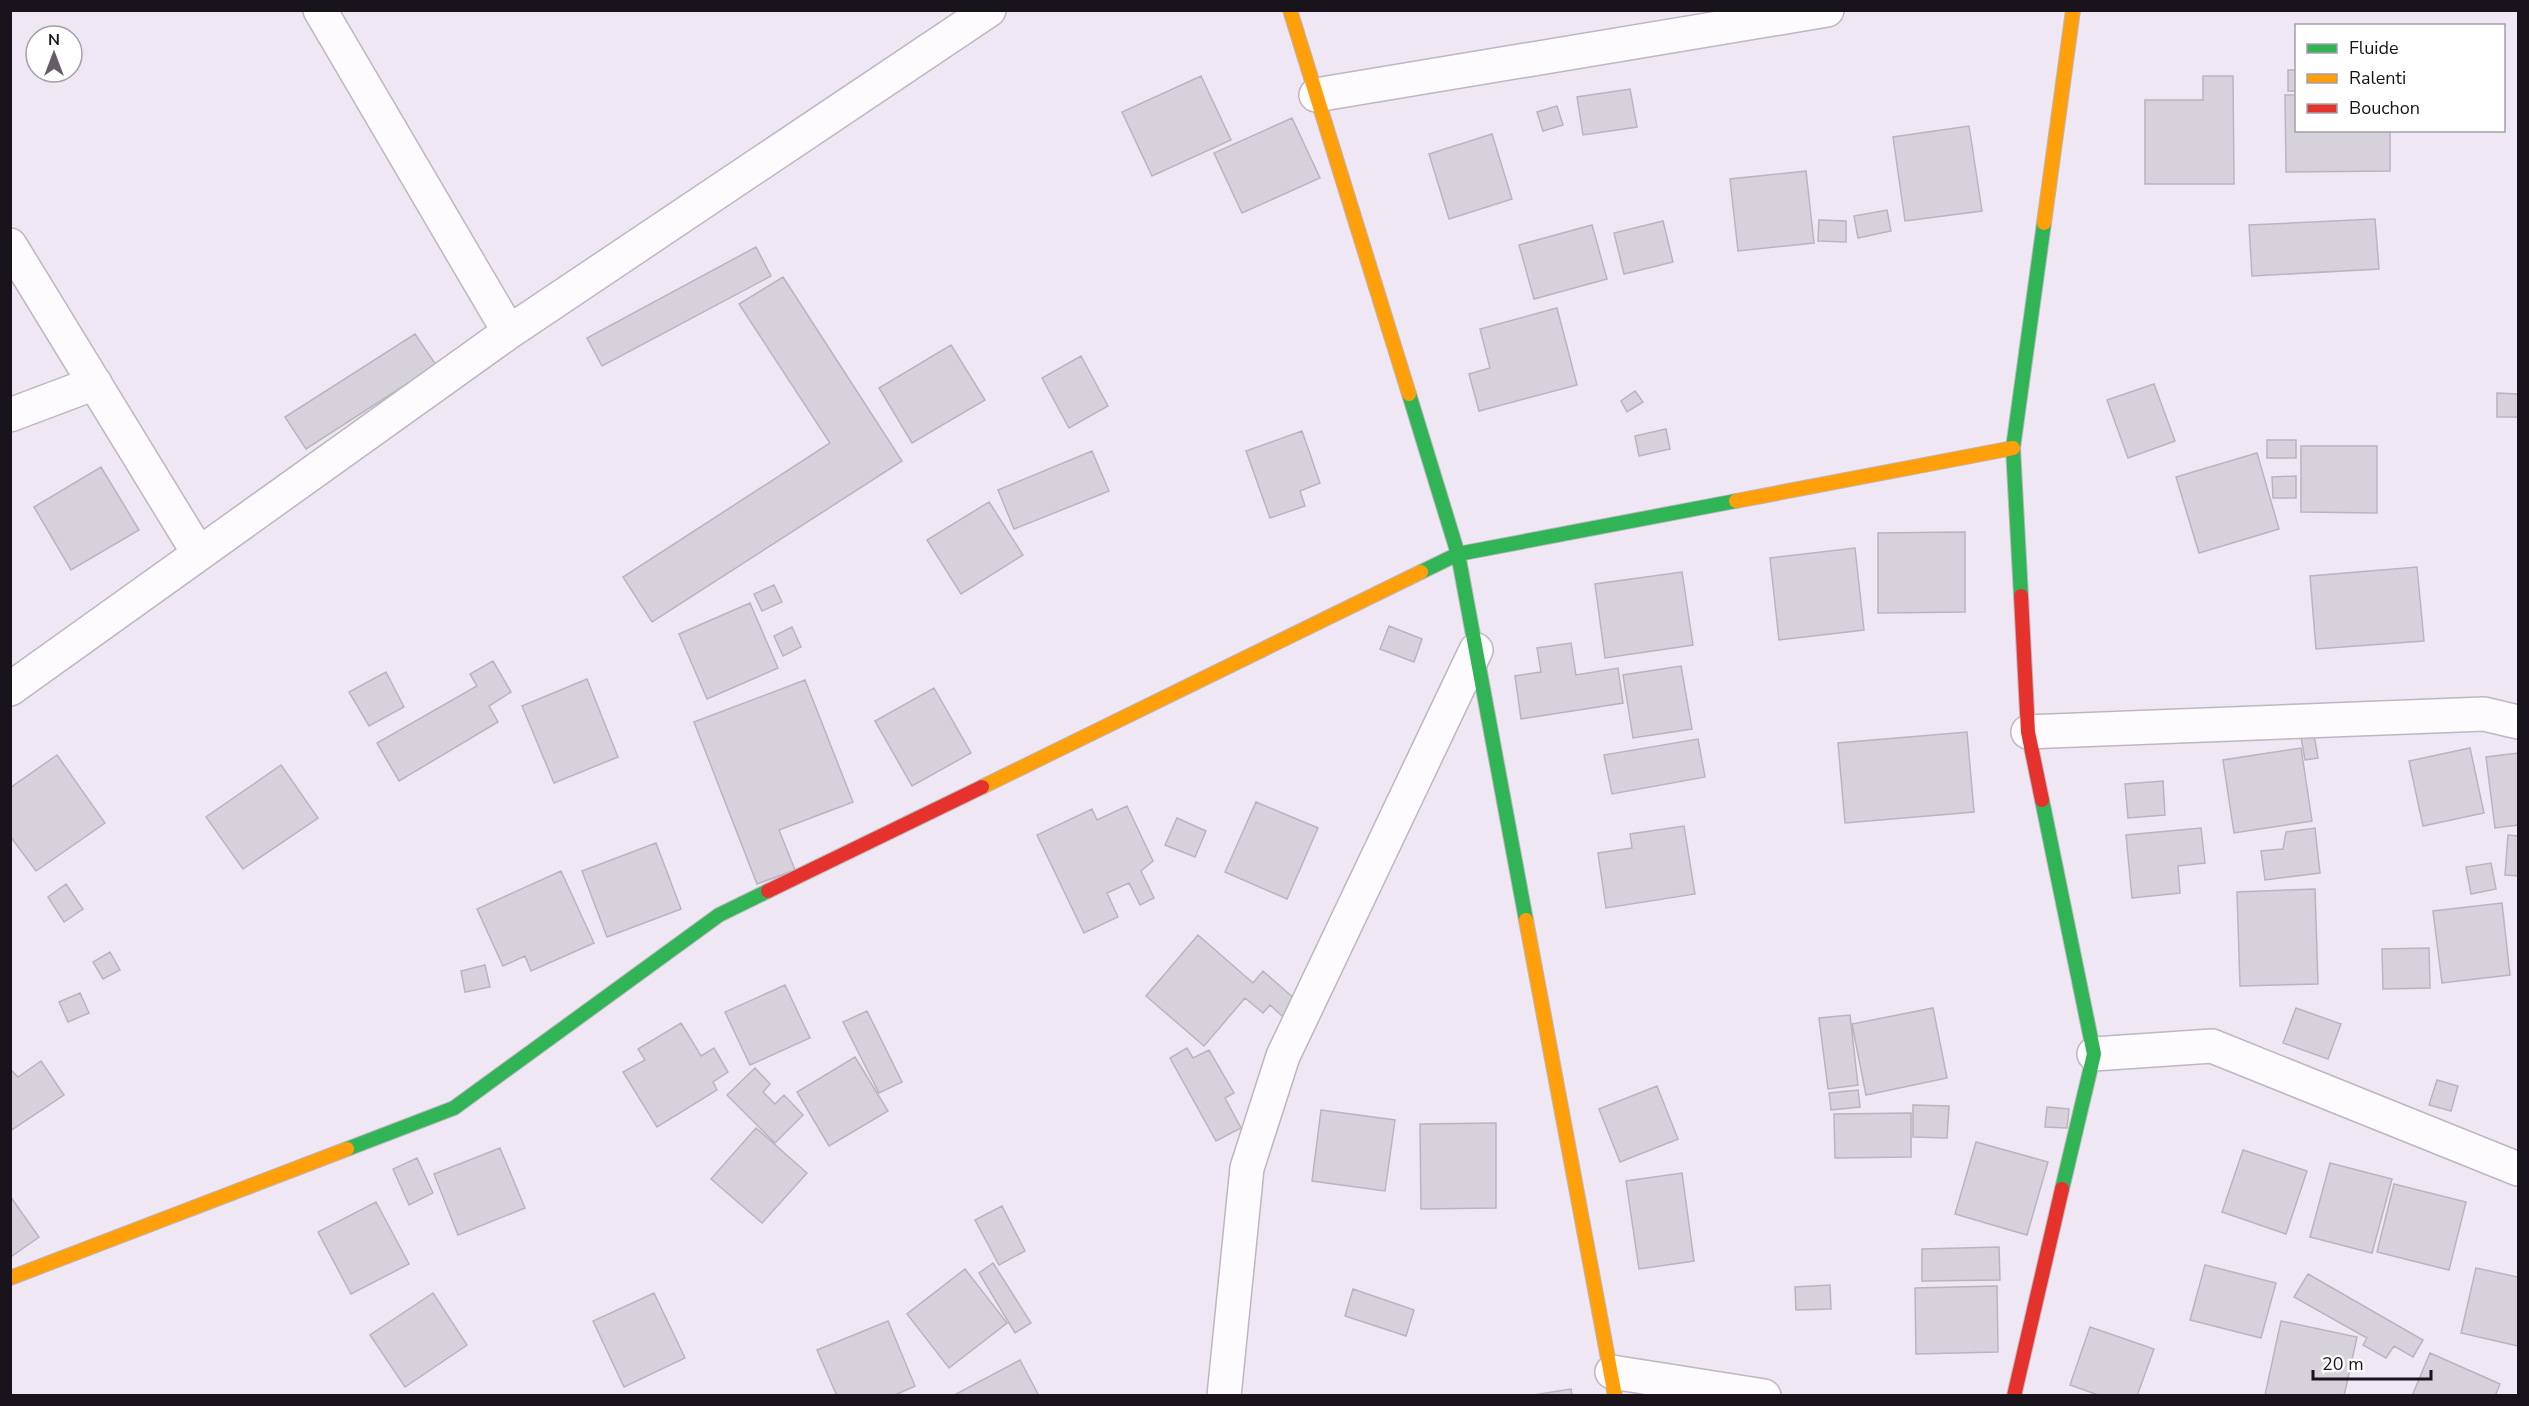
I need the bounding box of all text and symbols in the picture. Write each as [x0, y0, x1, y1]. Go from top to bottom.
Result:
north arrow [24, 24, 84, 84]
legend [2295, 24, 2505, 132]
text: N [48, 29, 60, 51]
text: Fluide [2349, 36, 2399, 60]
text: Ralenti [2349, 66, 2406, 90]
text: Bouchon [2349, 96, 2420, 120]
scale bar [2313, 1343, 2432, 1381]
text: 20 m [2322, 1352, 2364, 1376]

